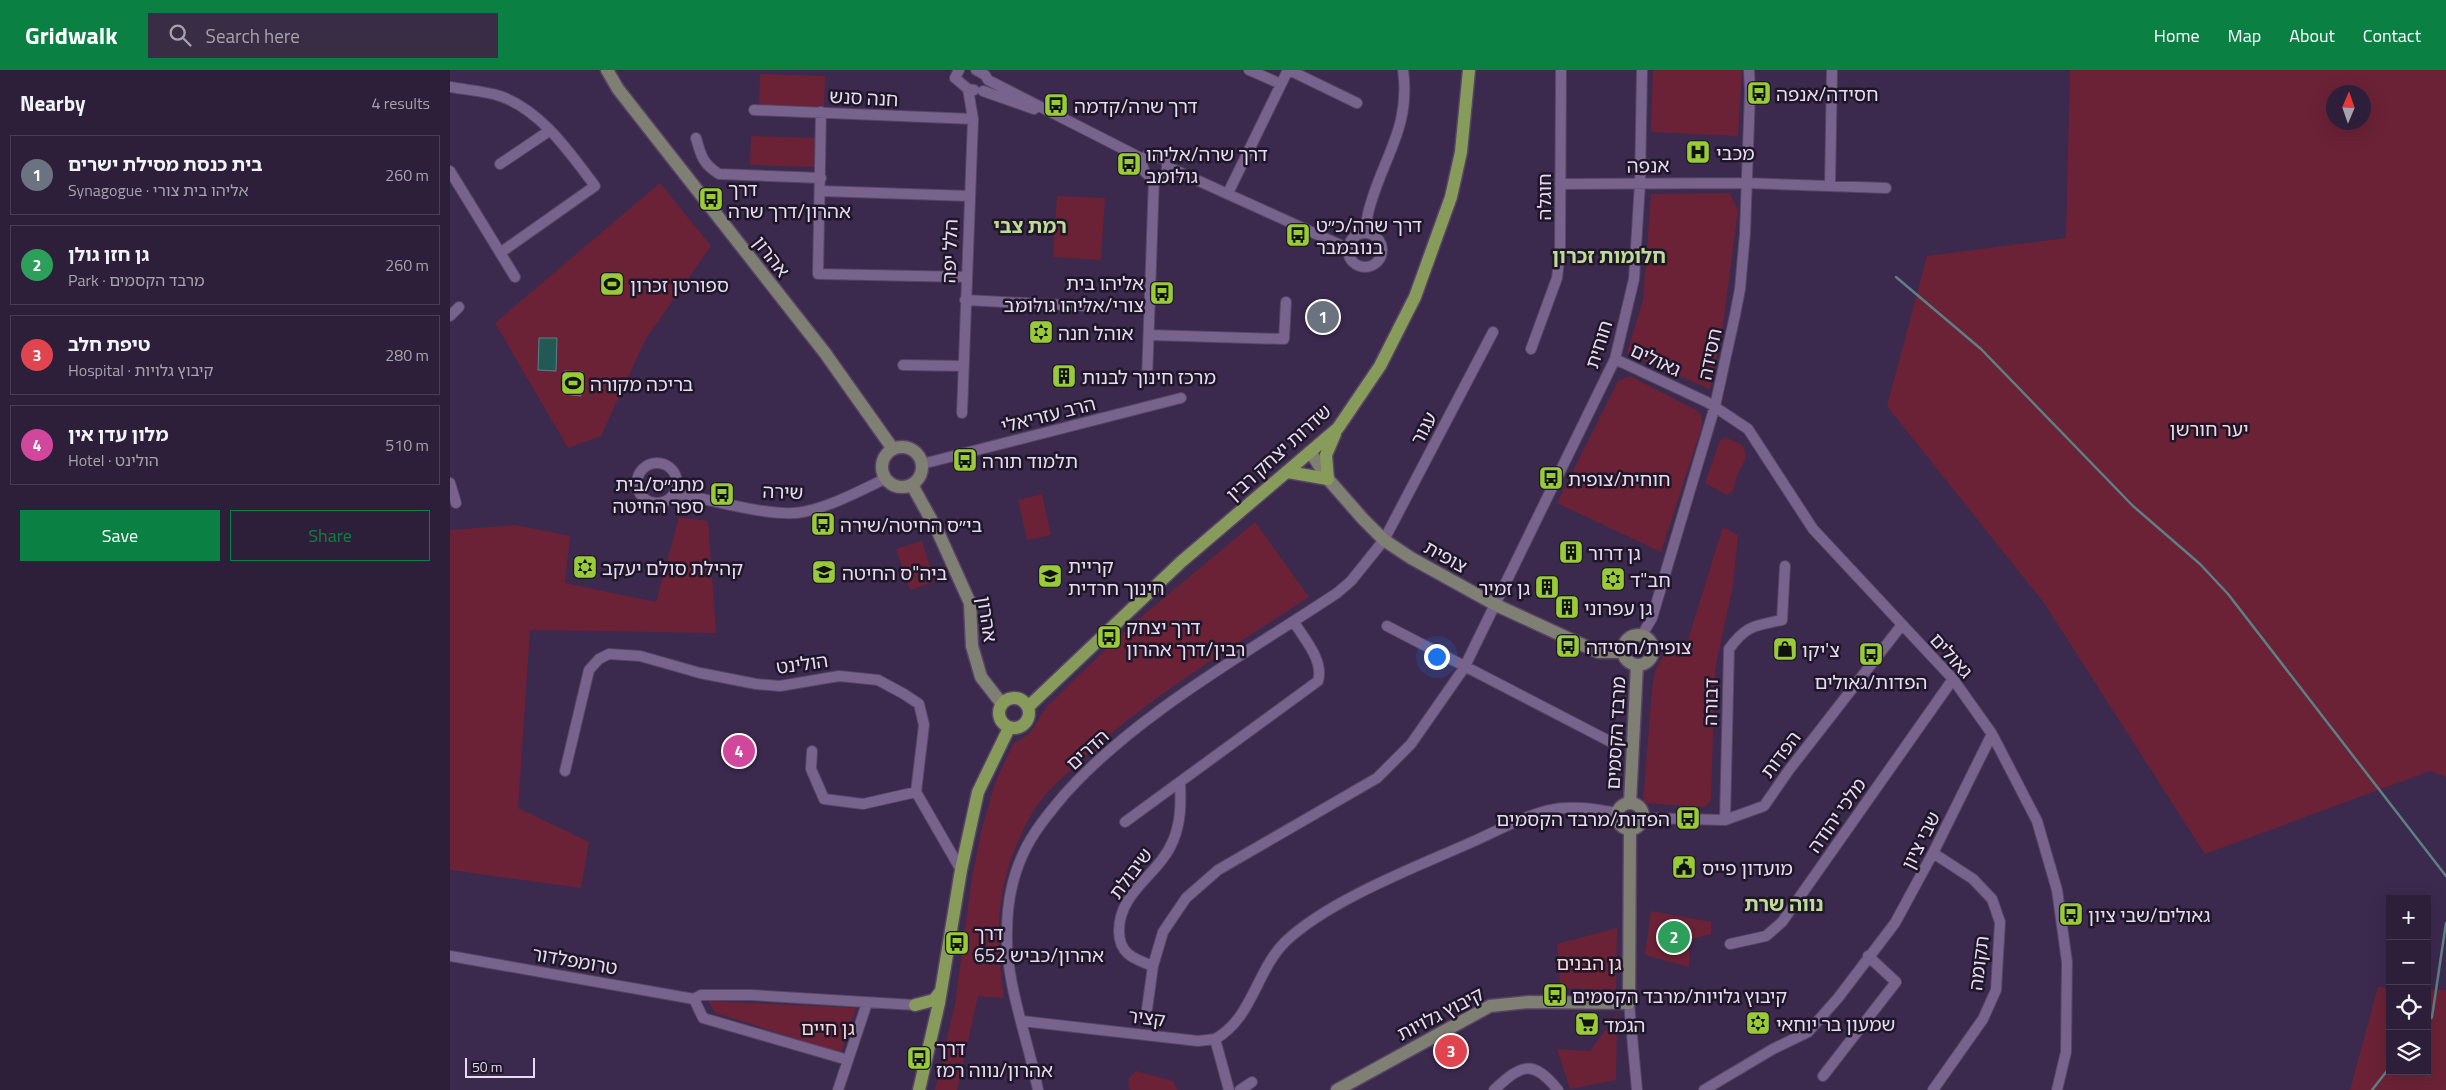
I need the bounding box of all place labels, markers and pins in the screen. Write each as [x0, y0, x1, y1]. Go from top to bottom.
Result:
place label: חסידה/אנפה [1776, 79, 1879, 108]
bus stop icon: חסידה/אנפה [1746, 80, 1772, 106]
place label: דרך שרה/קדמה [1074, 91, 1198, 120]
bus stop icon: דרך שרה/קדמה [1043, 92, 1069, 118]
place label: מכבי [1716, 138, 1754, 167]
place label: דרך שרה/אליהו גולומב [1146, 139, 1268, 190]
hospital icon: מכבי [1685, 139, 1711, 165]
bus stop icon: דרך שרה/אליהו גולומב [1116, 151, 1142, 177]
place label: דרך אהרון/דרך שרה [728, 174, 851, 225]
bus stop icon: דרך אהרון/דרך שרה [698, 186, 724, 212]
place label: דרך שרה/כ״ט בנובמבר [1316, 210, 1422, 261]
bus stop icon: דרך שרה/כ״ט בנובמבר [1285, 222, 1311, 248]
place label: אליהו בית צורי/אליהו גולומב [1004, 268, 1144, 319]
place label: ספורטן זכרון [630, 270, 729, 299]
sports icon: ספורטן זכרון [599, 271, 625, 297]
bus stop icon: אליהו בית צורי/אליהו גולומב [1149, 280, 1175, 306]
pin: 1 [1307, 298, 1339, 336]
place label: אוהל חנה [1058, 318, 1133, 347]
synagogue icon: אוהל חנה [1028, 319, 1054, 345]
place label: מרכז חינוך לבנות [1082, 362, 1216, 391]
building icon: מרכז חינוך לבנות [1051, 363, 1077, 389]
place label: בריכה מקורה [590, 369, 694, 398]
sports icon: בריכה מקורה [560, 370, 586, 396]
place label: תלמוד תורה [982, 446, 1078, 475]
bus stop icon: תלמוד תורה [952, 447, 978, 473]
place label: חוחית/צופית [1568, 464, 1671, 493]
bus stop icon: חוחית/צופית [1538, 465, 1564, 491]
place label: מתנ״ס/בית ספר החיטה [613, 469, 704, 520]
bus stop icon: מתנ״ס/בית ספר החיטה [709, 481, 735, 507]
place label: בי״ס החיטה/שירה [840, 510, 983, 539]
bus stop icon: בי״ס החיטה/שירה [810, 511, 836, 537]
place label: גן דרור [1588, 538, 1641, 567]
building icon: גן דרור [1558, 539, 1584, 565]
place label: קריית חינוך חרדית [1068, 551, 1165, 602]
place label: קהילת סולם יעקב [602, 553, 743, 582]
synagogue icon: קהילת סולם יעקב [572, 554, 598, 580]
place label: ביה"ס החיטה [842, 558, 948, 587]
school or university icon: ביה"ס החיטה [811, 559, 837, 585]
school or university icon: קריית חינוך חרדית [1037, 563, 1063, 589]
place label: חב"ד [1630, 565, 1671, 594]
synagogue icon: חב"ד [1600, 566, 1626, 592]
place label: גן זמיר [1478, 573, 1530, 602]
building icon: גן זמיר [1534, 574, 1560, 600]
place label: גן עפרוני [1584, 593, 1652, 622]
building icon: גן עפרוני [1554, 594, 1580, 620]
place label: דרך יצחק רבין/דרך אהרון [1126, 612, 1245, 663]
bus stop icon: דרך יצחק רבין/דרך אהרון [1096, 624, 1122, 650]
place label: צופית/חסידה [1586, 632, 1692, 661]
bus stop icon: צופית/חסידה [1555, 633, 1581, 659]
place label: צ'יקו [1802, 635, 1840, 664]
shop icon: צ'יקו [1772, 636, 1798, 662]
bus stop icon: הפדות/גאולים [1858, 641, 1884, 667]
place label: הפדות/גאולים [1815, 667, 1927, 696]
pin: 4 [723, 732, 755, 770]
place label: הפדות/מרבד הקסמים [1496, 804, 1670, 833]
bus stop icon: הפדות/מרבד הקסמים [1675, 805, 1701, 831]
place label: מועדון פייס [1702, 853, 1793, 882]
public building icon: מועדון פייס [1671, 854, 1697, 880]
place label: גאולים/שבי ציון [2088, 900, 2210, 929]
bus stop icon: גאולים/שבי ציון [2058, 901, 2084, 927]
place label: דרך אהרון/כביש 652 [974, 918, 1104, 969]
pin: 2 [1658, 918, 1690, 956]
bus stop icon: דרך אהרון/כביש 652 [944, 930, 970, 956]
place label: קיבוץ גלויות/מרבד הקסמים [1572, 981, 1787, 1010]
bus stop icon: קיבוץ גלויות/מרבד הקסמים [1542, 982, 1568, 1008]
place label: שמעון בר יוחאי [1776, 1009, 1895, 1038]
place label: הגמד [1604, 1010, 1645, 1039]
synagogue icon: שמעון בר יוחאי [1745, 1010, 1771, 1036]
supermarket icon: הגמד [1574, 1011, 1600, 1037]
pin: 3 [1435, 1032, 1467, 1070]
place label: דרך אהרון/נווה רמז [936, 1033, 1053, 1084]
bus stop icon: דרך אהרון/נווה רמז [906, 1045, 932, 1071]

